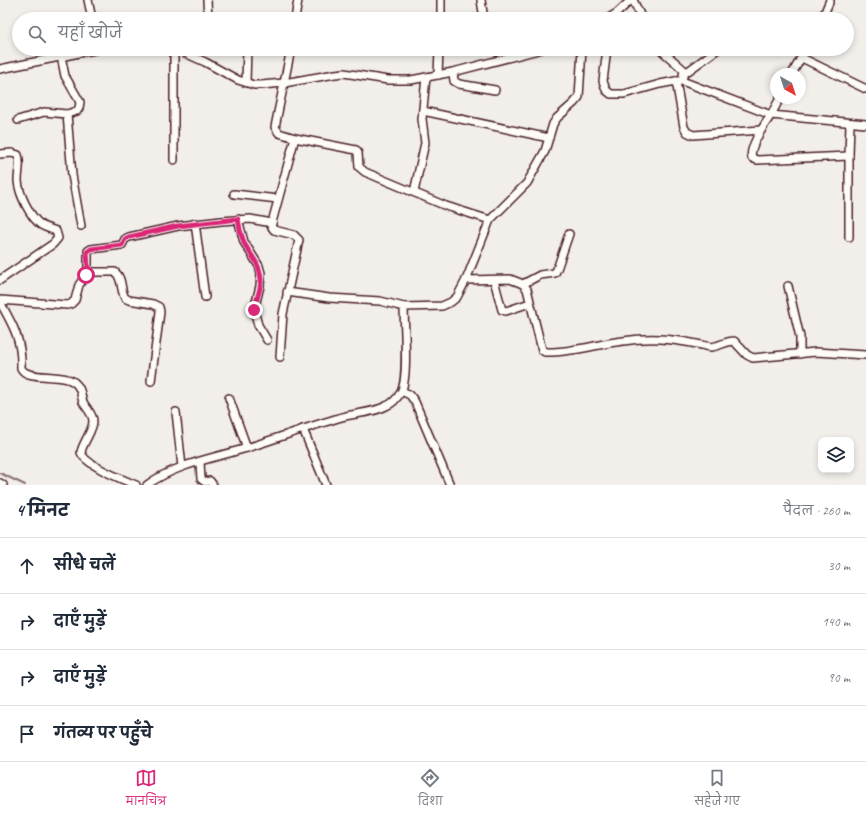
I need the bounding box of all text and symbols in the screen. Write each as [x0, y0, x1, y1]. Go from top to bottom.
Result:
search box [12, 12, 854, 56]
icon: search [26, 23, 48, 45]
text: यहाँ खोजें [58, 24, 122, 43]
north arrow [770, 68, 806, 104]
route start [77, 266, 95, 284]
route end [245, 301, 263, 319]
map controls [818, 437, 854, 473]
button: layers [818, 437, 854, 473]
text: 4 मिनट [16, 500, 69, 521]
text: पैदल · 260 m [783, 503, 850, 519]
icon: ahead [16, 555, 38, 577]
text: सीधे चलें [54, 556, 115, 575]
text: 30 m [828, 558, 850, 574]
icon: right [16, 611, 38, 633]
text: दाएँ मुड़ें [54, 612, 106, 631]
text: 140 m [822, 614, 850, 630]
icon: right [16, 667, 38, 689]
text: दाएँ मुड़ें [54, 668, 106, 687]
text: 90 m [828, 670, 850, 686]
icon: arrive [16, 723, 38, 745]
text: गंतव्य पर पहुँचे [54, 724, 152, 743]
tab: मानचित्र [126, 767, 166, 813]
tab: दिशा [418, 767, 443, 813]
tab: सहेजे गए [695, 767, 740, 813]

